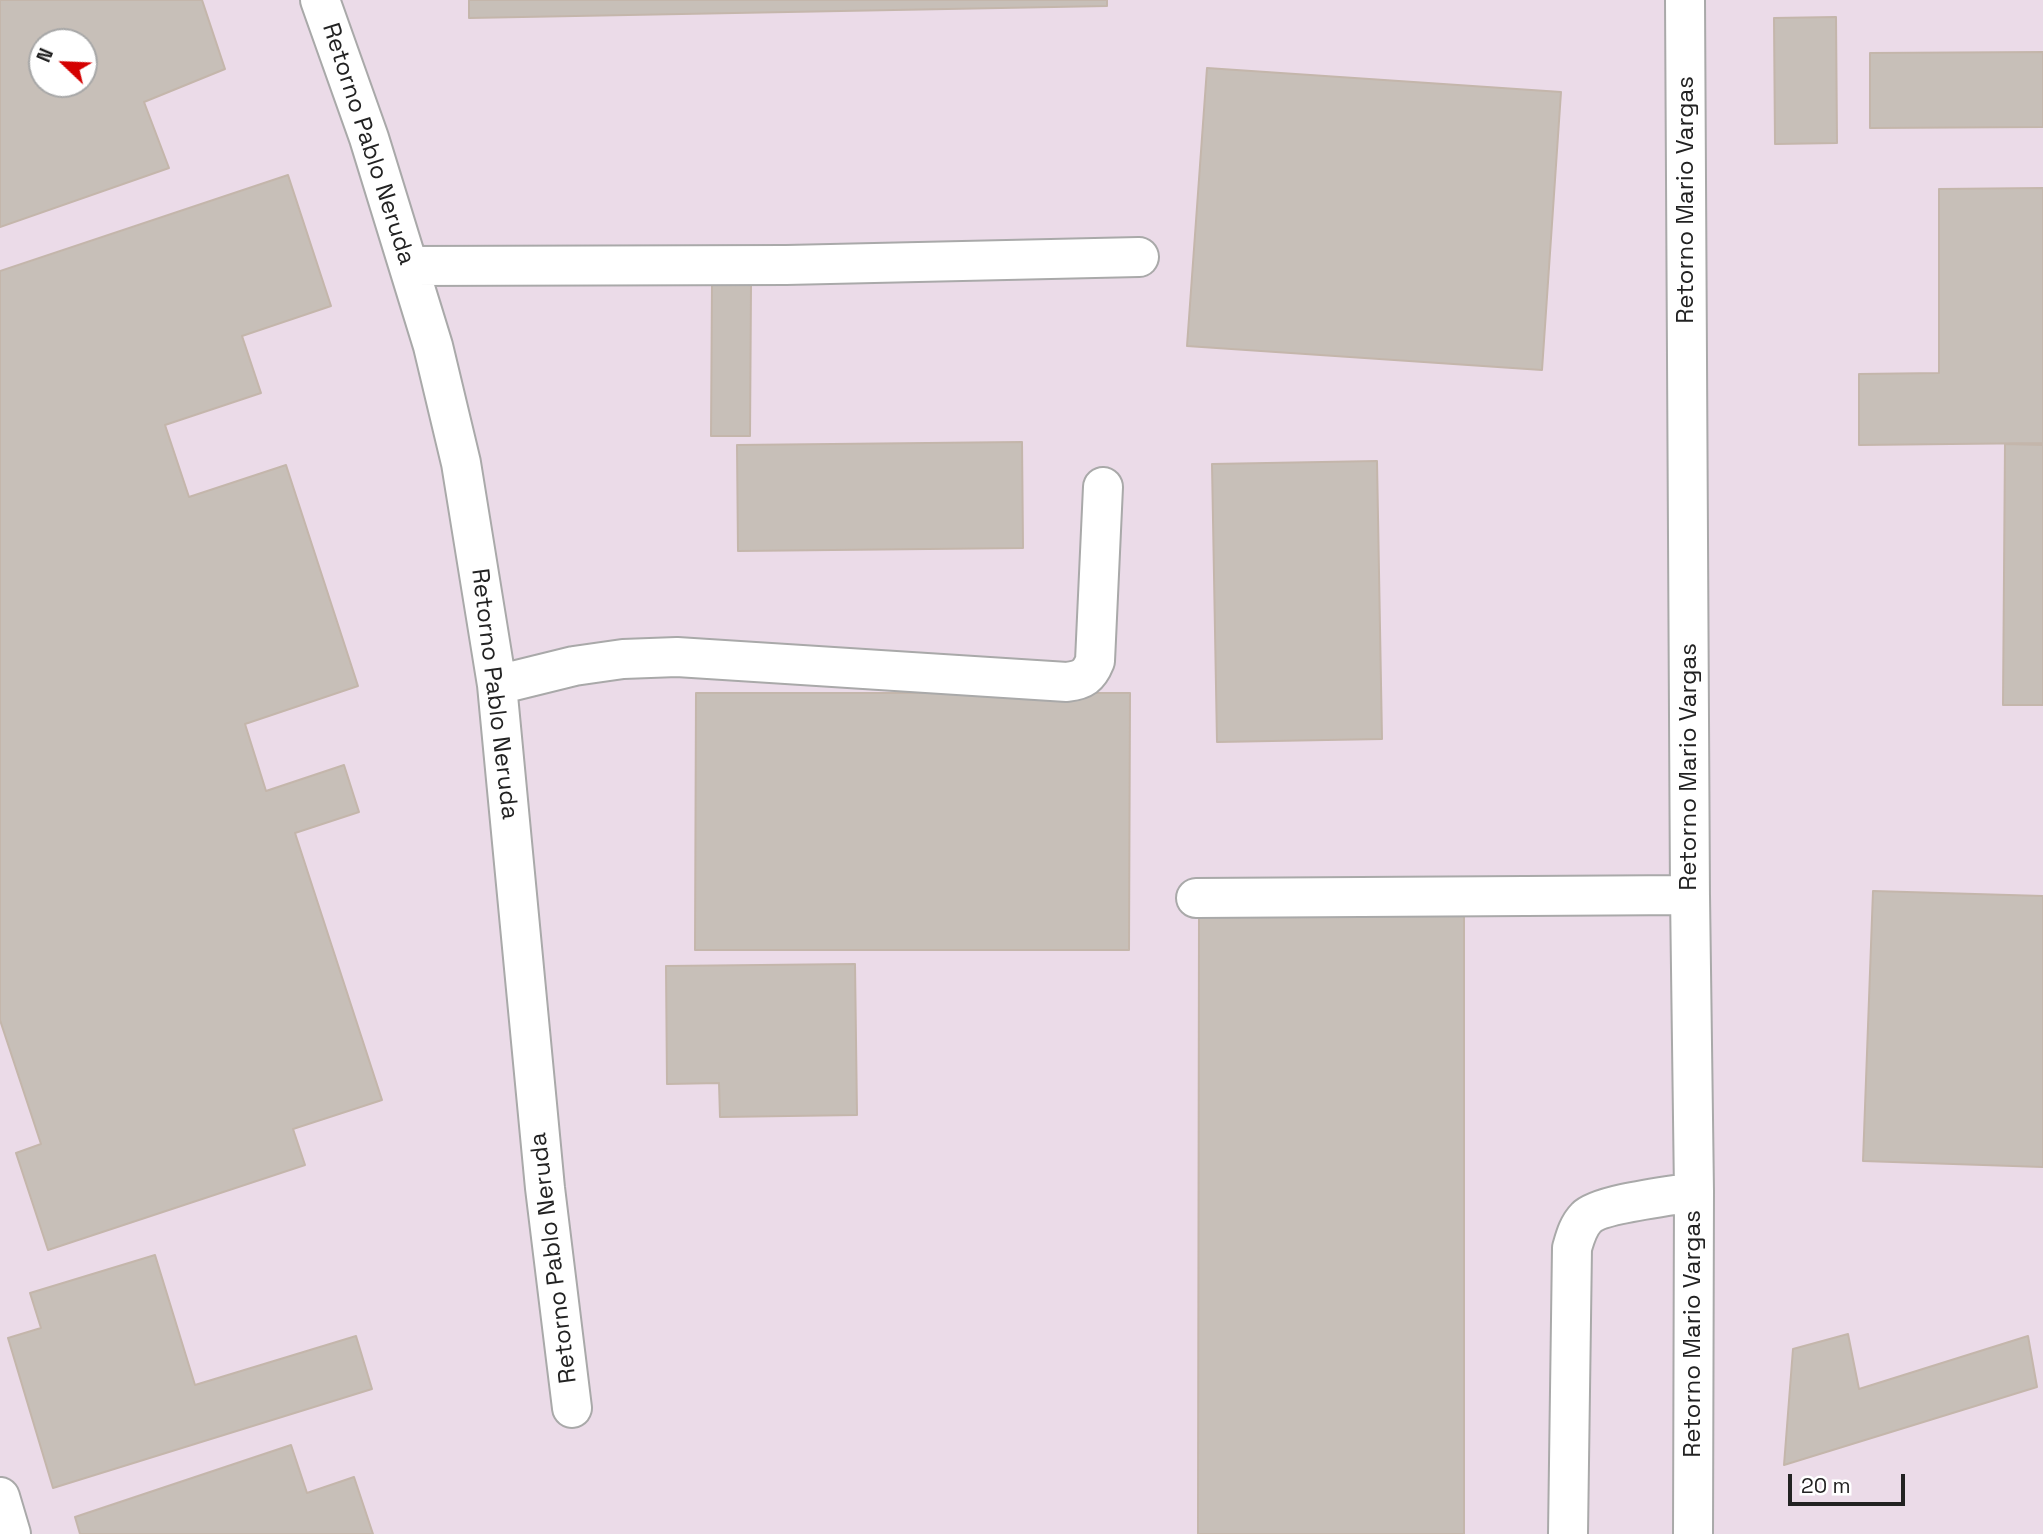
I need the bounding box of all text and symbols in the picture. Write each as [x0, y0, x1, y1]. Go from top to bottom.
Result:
street label: Retorno Pablo Neruda [315, 19, 421, 269]
north arrow [28, 28, 98, 98]
text: N [31, 45, 59, 66]
street label: Retorno Mario Vargas [1672, 76, 1700, 324]
street label: Retorno Pablo Neruda [464, 567, 524, 821]
street label: Retorno Mario Vargas [1675, 643, 1703, 891]
street label: Retorno Pablo Neruda [524, 1131, 584, 1385]
street label: Retorno Mario Vargas [1679, 1210, 1707, 1458]
scale bar [1791, 1460, 1908, 1504]
text: 20 m [1801, 1472, 1851, 1499]

